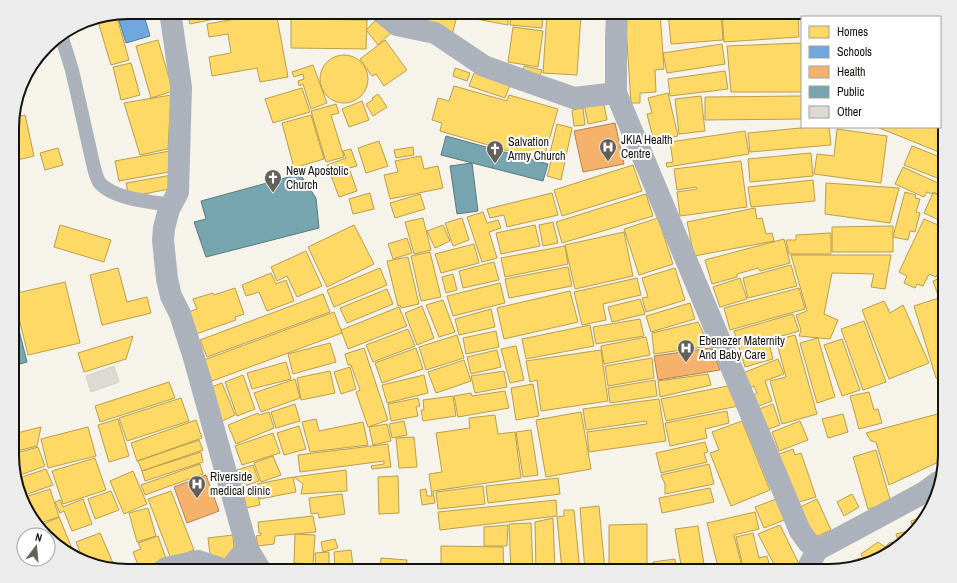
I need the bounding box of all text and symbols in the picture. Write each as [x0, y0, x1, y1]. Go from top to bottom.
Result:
legend [801, 16, 941, 128]
text: Homes [837, 24, 868, 40]
text: Schools [837, 44, 872, 60]
text: Health [837, 64, 865, 80]
text: Public [837, 84, 864, 100]
text: Other [837, 104, 862, 120]
place label: JKIA Health Centre [621, 132, 672, 162]
place label: Salvation Army Church [507, 134, 565, 164]
hospital icon: JKIA Health Centre [598, 137, 618, 162]
church icon: Salvation Army Church [485, 139, 505, 164]
place label: New Apostolic Church [286, 163, 348, 193]
church icon: New Apostolic Church [263, 168, 283, 193]
place label: Ebenezer Maternity And Baby Care [698, 333, 785, 363]
hospital icon: Ebenezer Maternity And Baby Care [676, 338, 696, 363]
place label: Riverside medical clinic [210, 469, 270, 499]
hospital icon: Riverside medical clinic [187, 474, 207, 499]
north arrow [16, 527, 56, 567]
text: N [34, 530, 44, 545]

